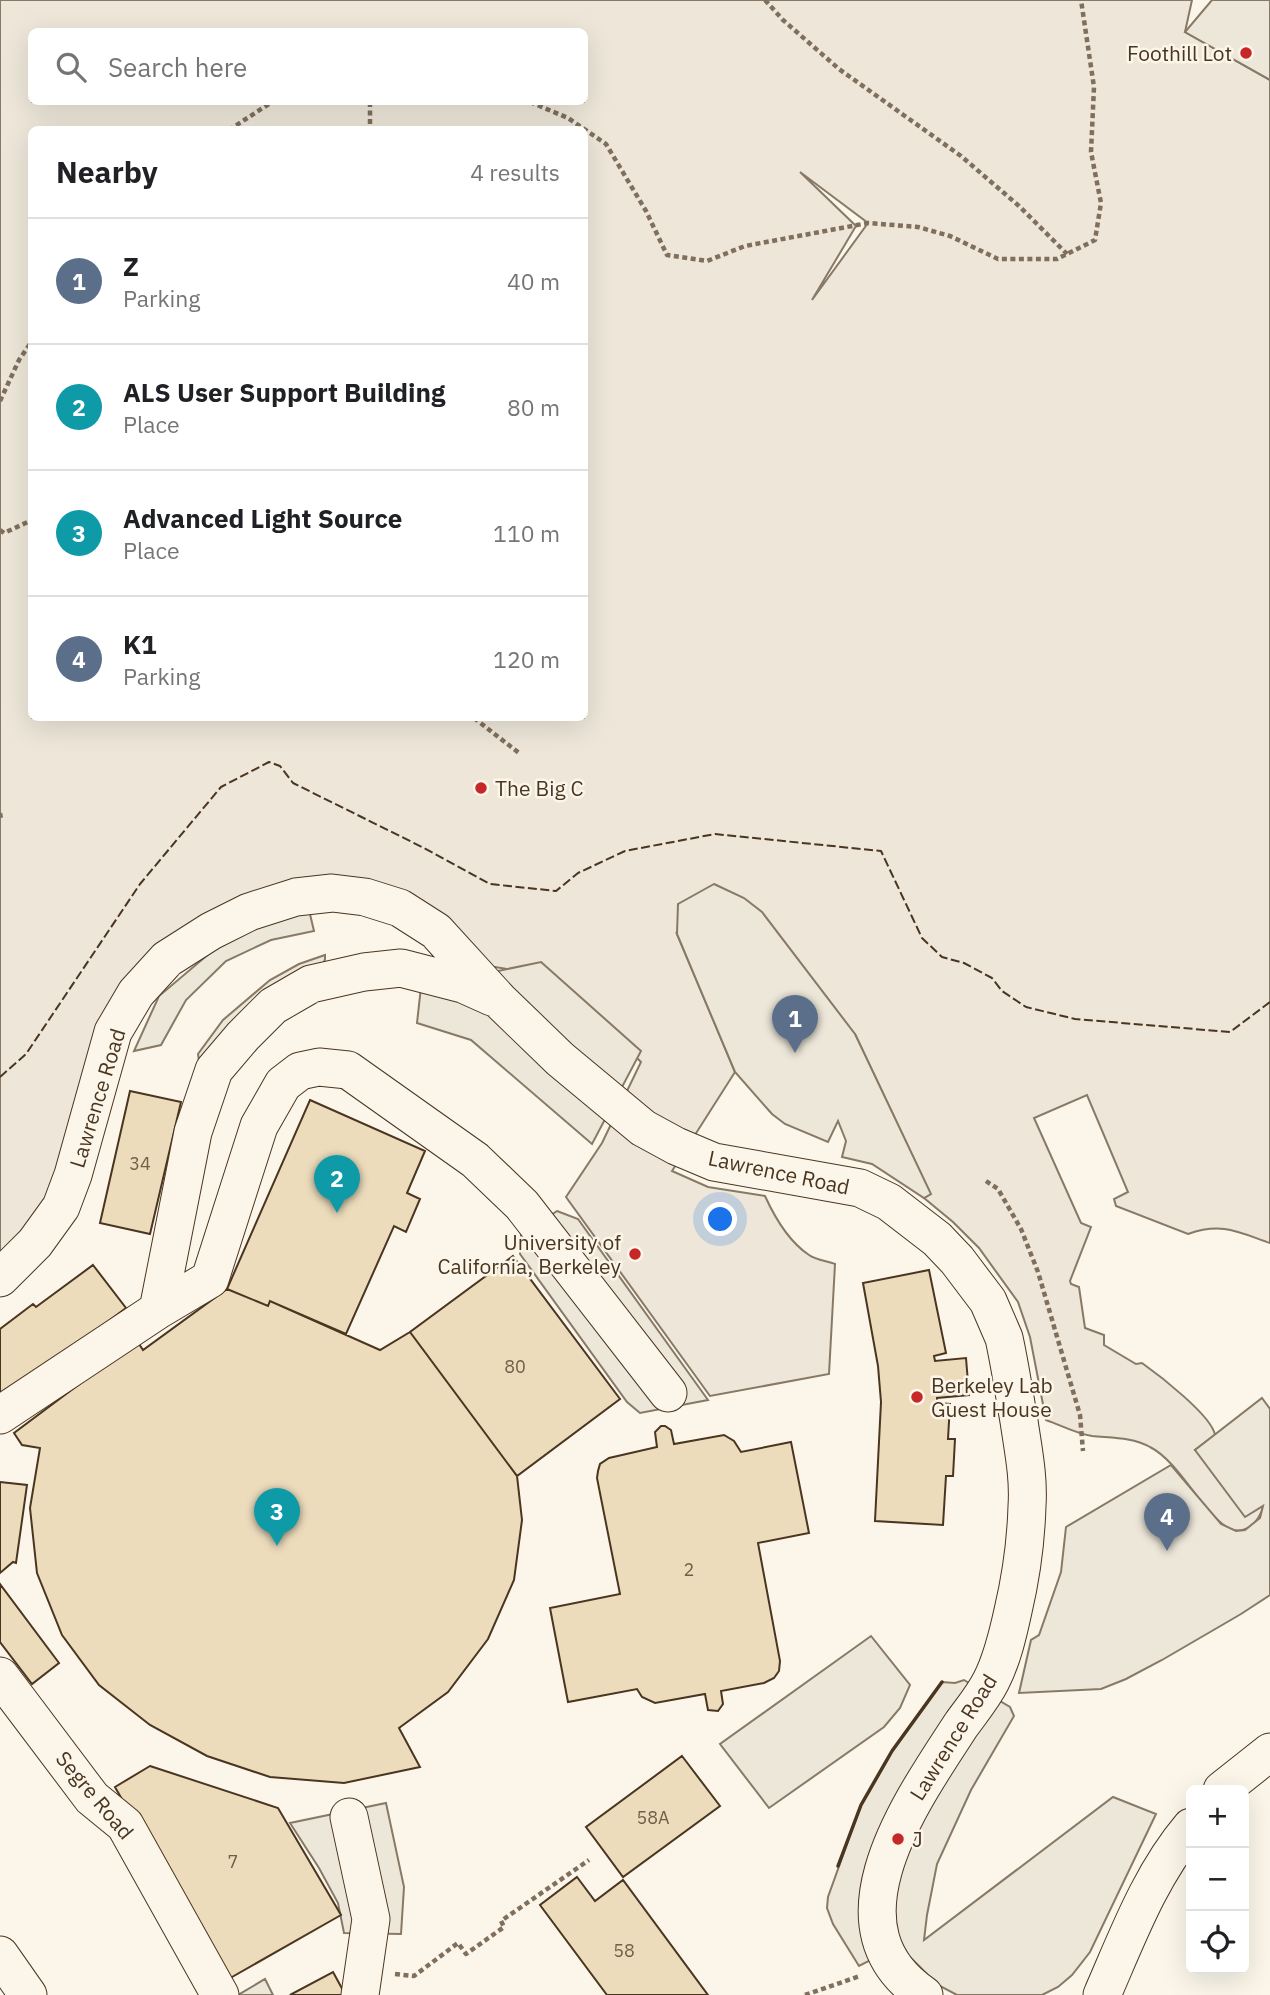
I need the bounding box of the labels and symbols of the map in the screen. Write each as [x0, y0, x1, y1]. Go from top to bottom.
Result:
place label: Foothill Lot [1127, 39, 1232, 67]
marker: Foothill Lot [1238, 45, 1254, 61]
place label: The Big C [495, 774, 583, 802]
marker: The Big C [473, 780, 489, 796]
pin: 1 [772, 995, 818, 1053]
street label: Lawrence Road [63, 1025, 131, 1171]
street label: Lawrence Road [706, 1143, 852, 1201]
house number: 34 [129, 1152, 151, 1175]
pin: 2 [314, 1155, 360, 1213]
your location [703, 1202, 737, 1236]
place label: University of California, Berkeley [438, 1228, 622, 1280]
marker: University of California, Berkeley [627, 1246, 643, 1262]
house number: 80 [504, 1355, 526, 1378]
place label: Berkeley Lab Guest House [931, 1371, 1053, 1423]
marker: Berkeley Lab Guest House [909, 1389, 925, 1405]
pin: 3 [254, 1488, 300, 1546]
pin: 4 [1144, 1493, 1190, 1551]
house number: 2 [684, 1558, 694, 1581]
street label: Lawrence Road [903, 1669, 1003, 1805]
street label: Segre Road [50, 1745, 140, 1845]
house number: 58A [636, 1806, 670, 1829]
place label: J [912, 1825, 923, 1853]
marker: J [890, 1831, 906, 1847]
house number: 7 [228, 1850, 238, 1873]
house number: 58 [613, 1939, 635, 1962]

